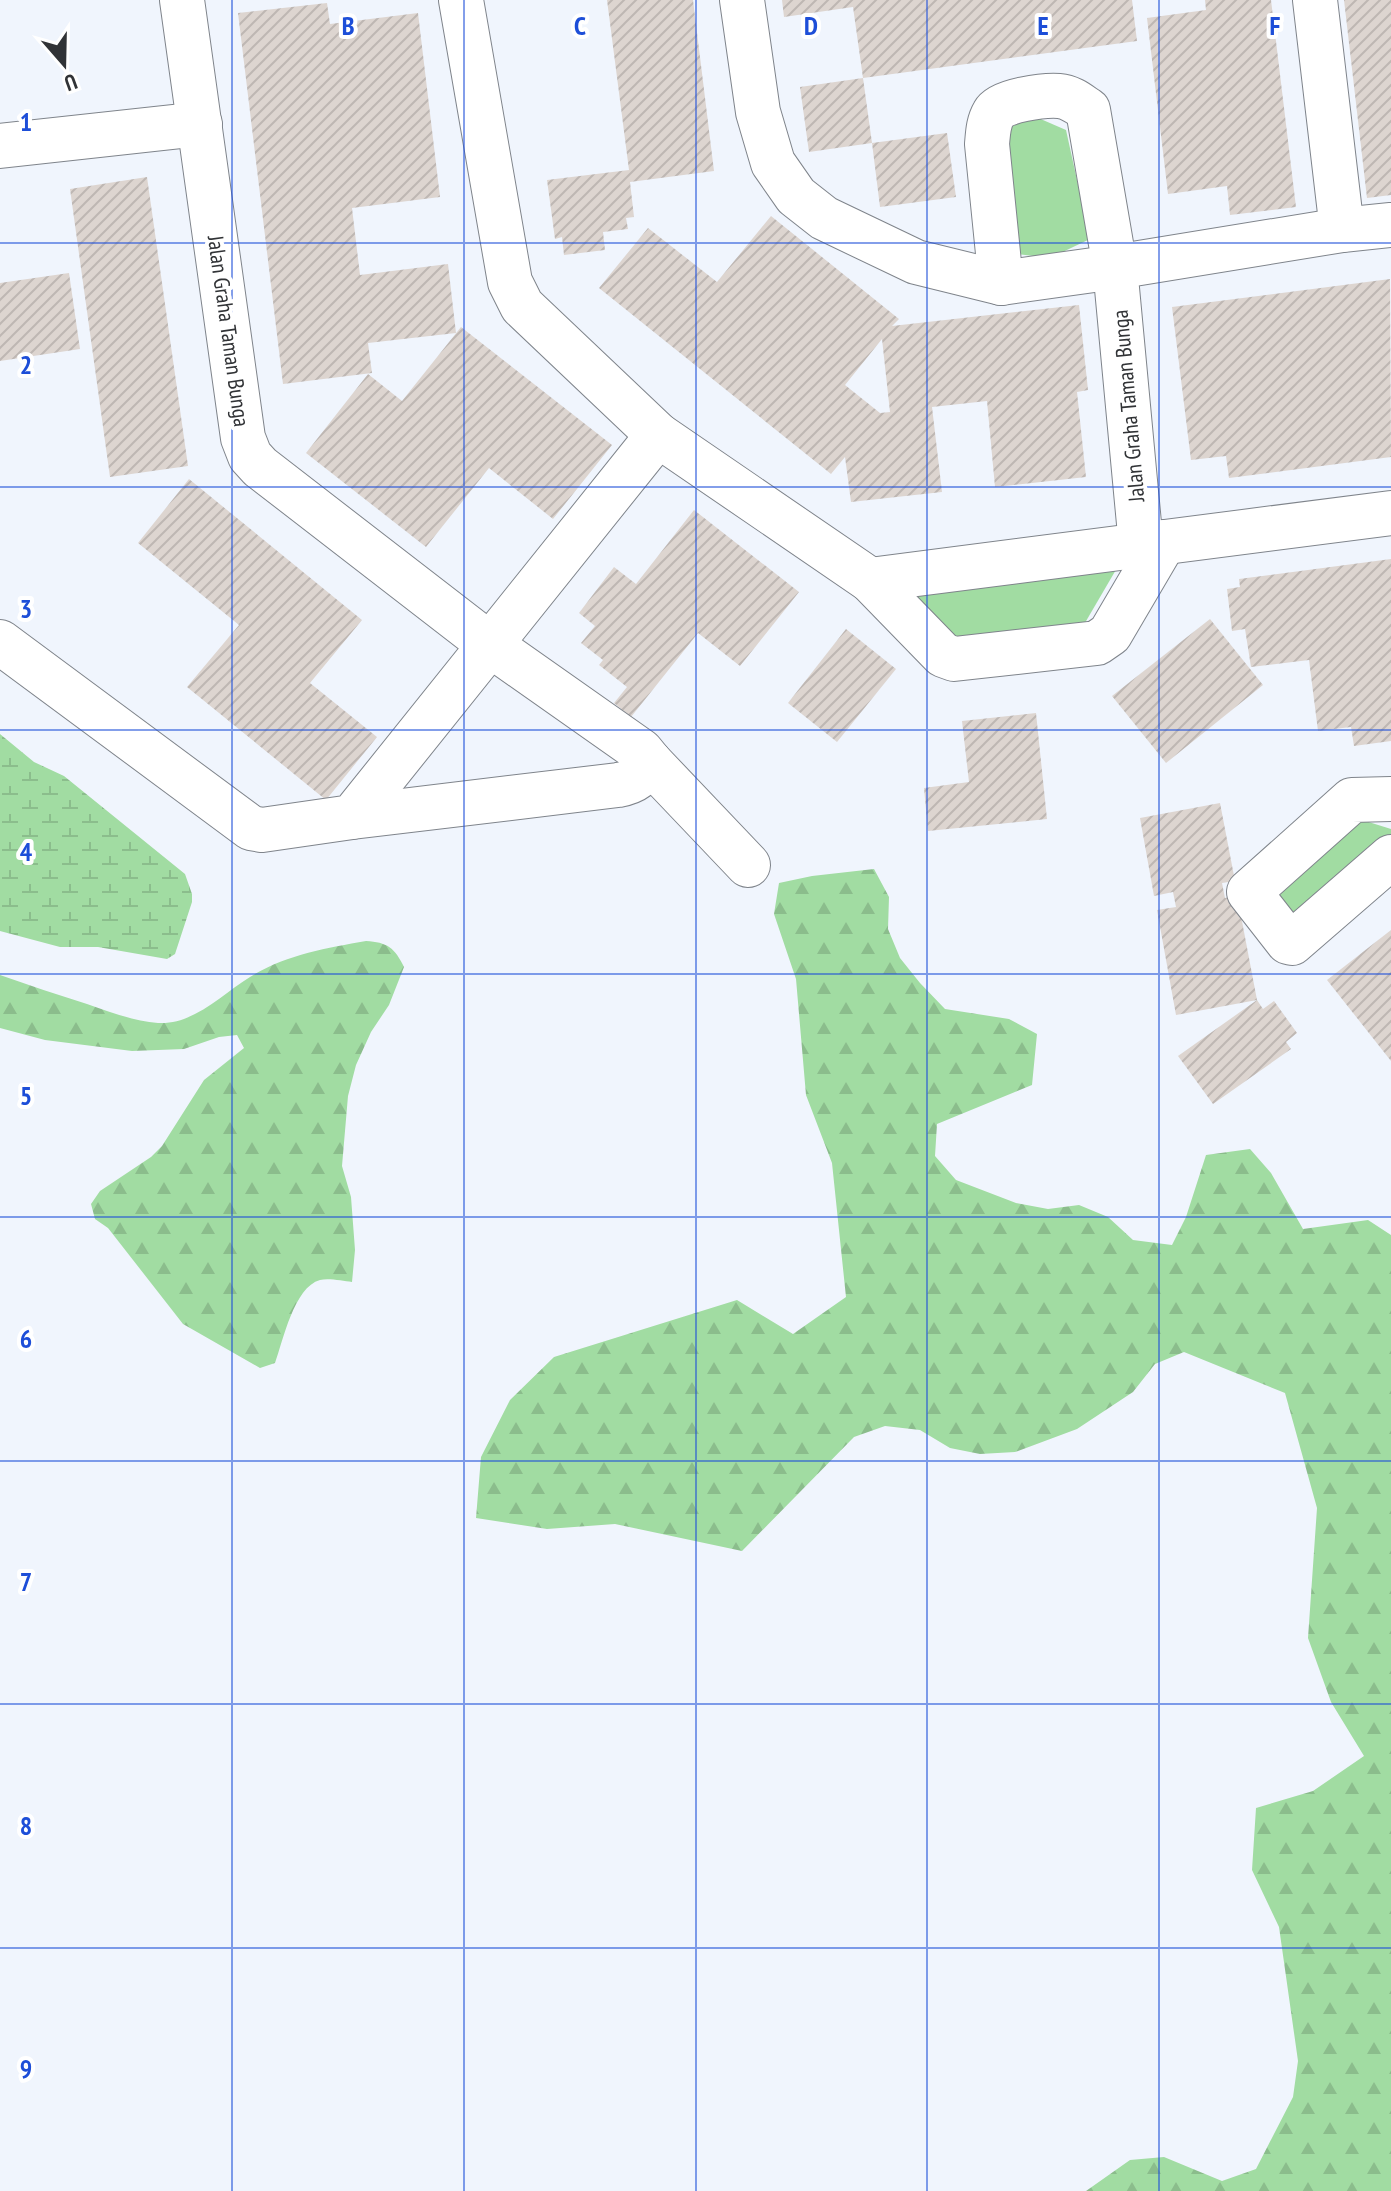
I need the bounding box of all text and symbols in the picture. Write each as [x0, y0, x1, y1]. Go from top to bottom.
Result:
text: B [342, 9, 355, 42]
text: C [574, 9, 586, 42]
text: D [804, 9, 818, 42]
text: E [1037, 9, 1049, 42]
text: F [1270, 9, 1281, 42]
north arrow [24, 24, 104, 104]
text: U [61, 68, 81, 98]
text: 1 [20, 105, 32, 138]
street label: Jalan Graha Taman Bunga [202, 233, 256, 428]
street label: Jalan Graha Taman Bunga [1106, 309, 1150, 504]
text: 2 [20, 348, 32, 381]
text: 3 [20, 592, 32, 625]
text: 4 [20, 835, 33, 868]
text: 5 [20, 1079, 32, 1112]
text: 6 [20, 1322, 32, 1355]
text: 7 [20, 1565, 32, 1598]
text: 8 [20, 1809, 32, 1842]
text: 9 [20, 2052, 32, 2085]

